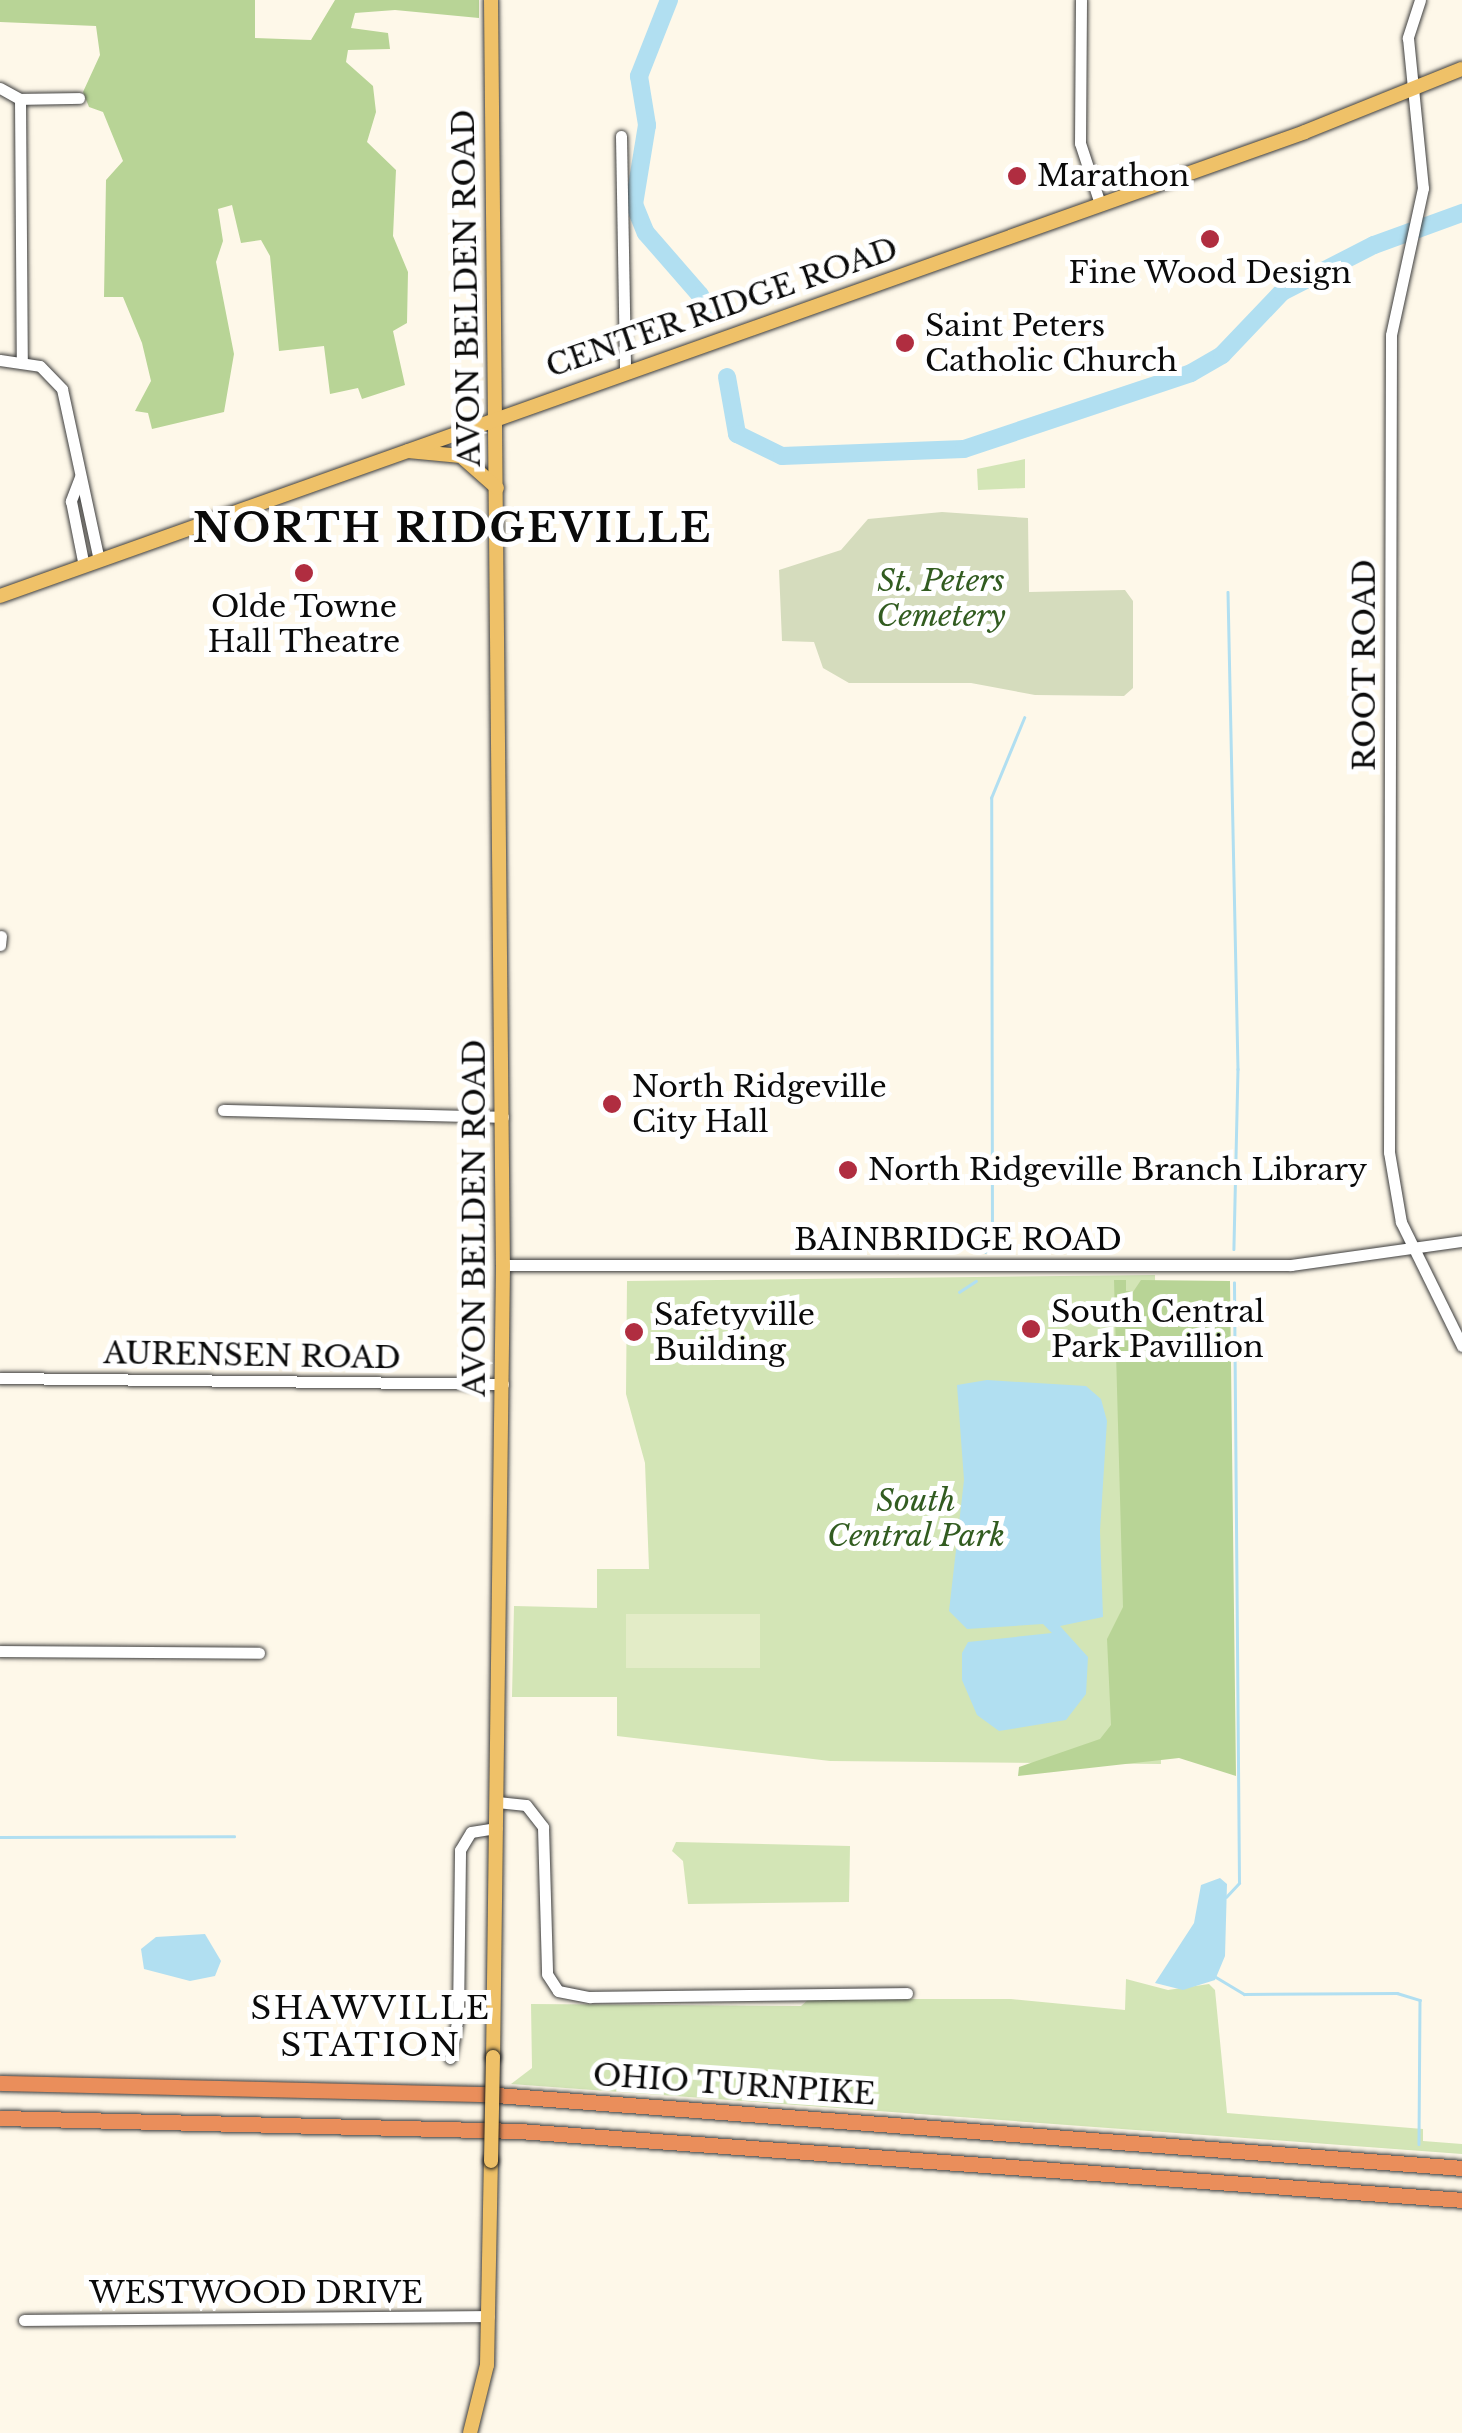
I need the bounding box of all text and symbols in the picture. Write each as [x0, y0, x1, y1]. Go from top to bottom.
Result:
street label: AVON BELDEN ROAD [446, 109, 488, 467]
place label: Marathon [1037, 158, 1190, 194]
marker: Marathon [1006, 165, 1028, 187]
marker: Fine Wood Design [1199, 228, 1221, 250]
street label: CENTER RIDGE ROAD [541, 231, 903, 385]
place label: Fine Wood Design [1068, 255, 1352, 291]
place label: Saint Peters Catholic Church [925, 308, 1177, 378]
marker: Saint Peters Catholic Church [894, 332, 916, 354]
district label: NORTH RIDGEVILLE [193, 504, 713, 552]
street label: ROOT ROAD [1347, 559, 1383, 771]
marker: Olde Towne Hall Theatre [293, 562, 315, 584]
park label: St. Peters Cemetery [876, 563, 1006, 634]
place label: Olde Towne Hall Theatre [207, 589, 401, 660]
street label: AVON BELDEN ROAD [457, 1039, 493, 1397]
place label: North Ridgeville City Hall [632, 1069, 887, 1140]
marker: North Ridgeville City Hall [601, 1093, 623, 1115]
place label: North Ridgeville Branch Library [868, 1152, 1367, 1188]
marker: North Ridgeville Branch Library [837, 1159, 859, 1181]
street label: BAINBRIDGE ROAD [794, 1222, 1122, 1258]
place label: South Central Park Pavillion [1051, 1294, 1265, 1364]
place label: Safetyville Building [654, 1297, 815, 1368]
marker: South Central Park Pavillion [1020, 1318, 1042, 1340]
marker: Safetyville Building [623, 1321, 645, 1343]
street label: AURENSEN ROAD [103, 1335, 401, 1377]
park label: South Central Park [827, 1483, 1005, 1554]
district label: SHAWVILLE STATION [251, 1990, 491, 2065]
street label: OHIO TURNPIKE [591, 2057, 877, 2113]
street label: WESTWOOD DRIVE [89, 2275, 423, 2311]

